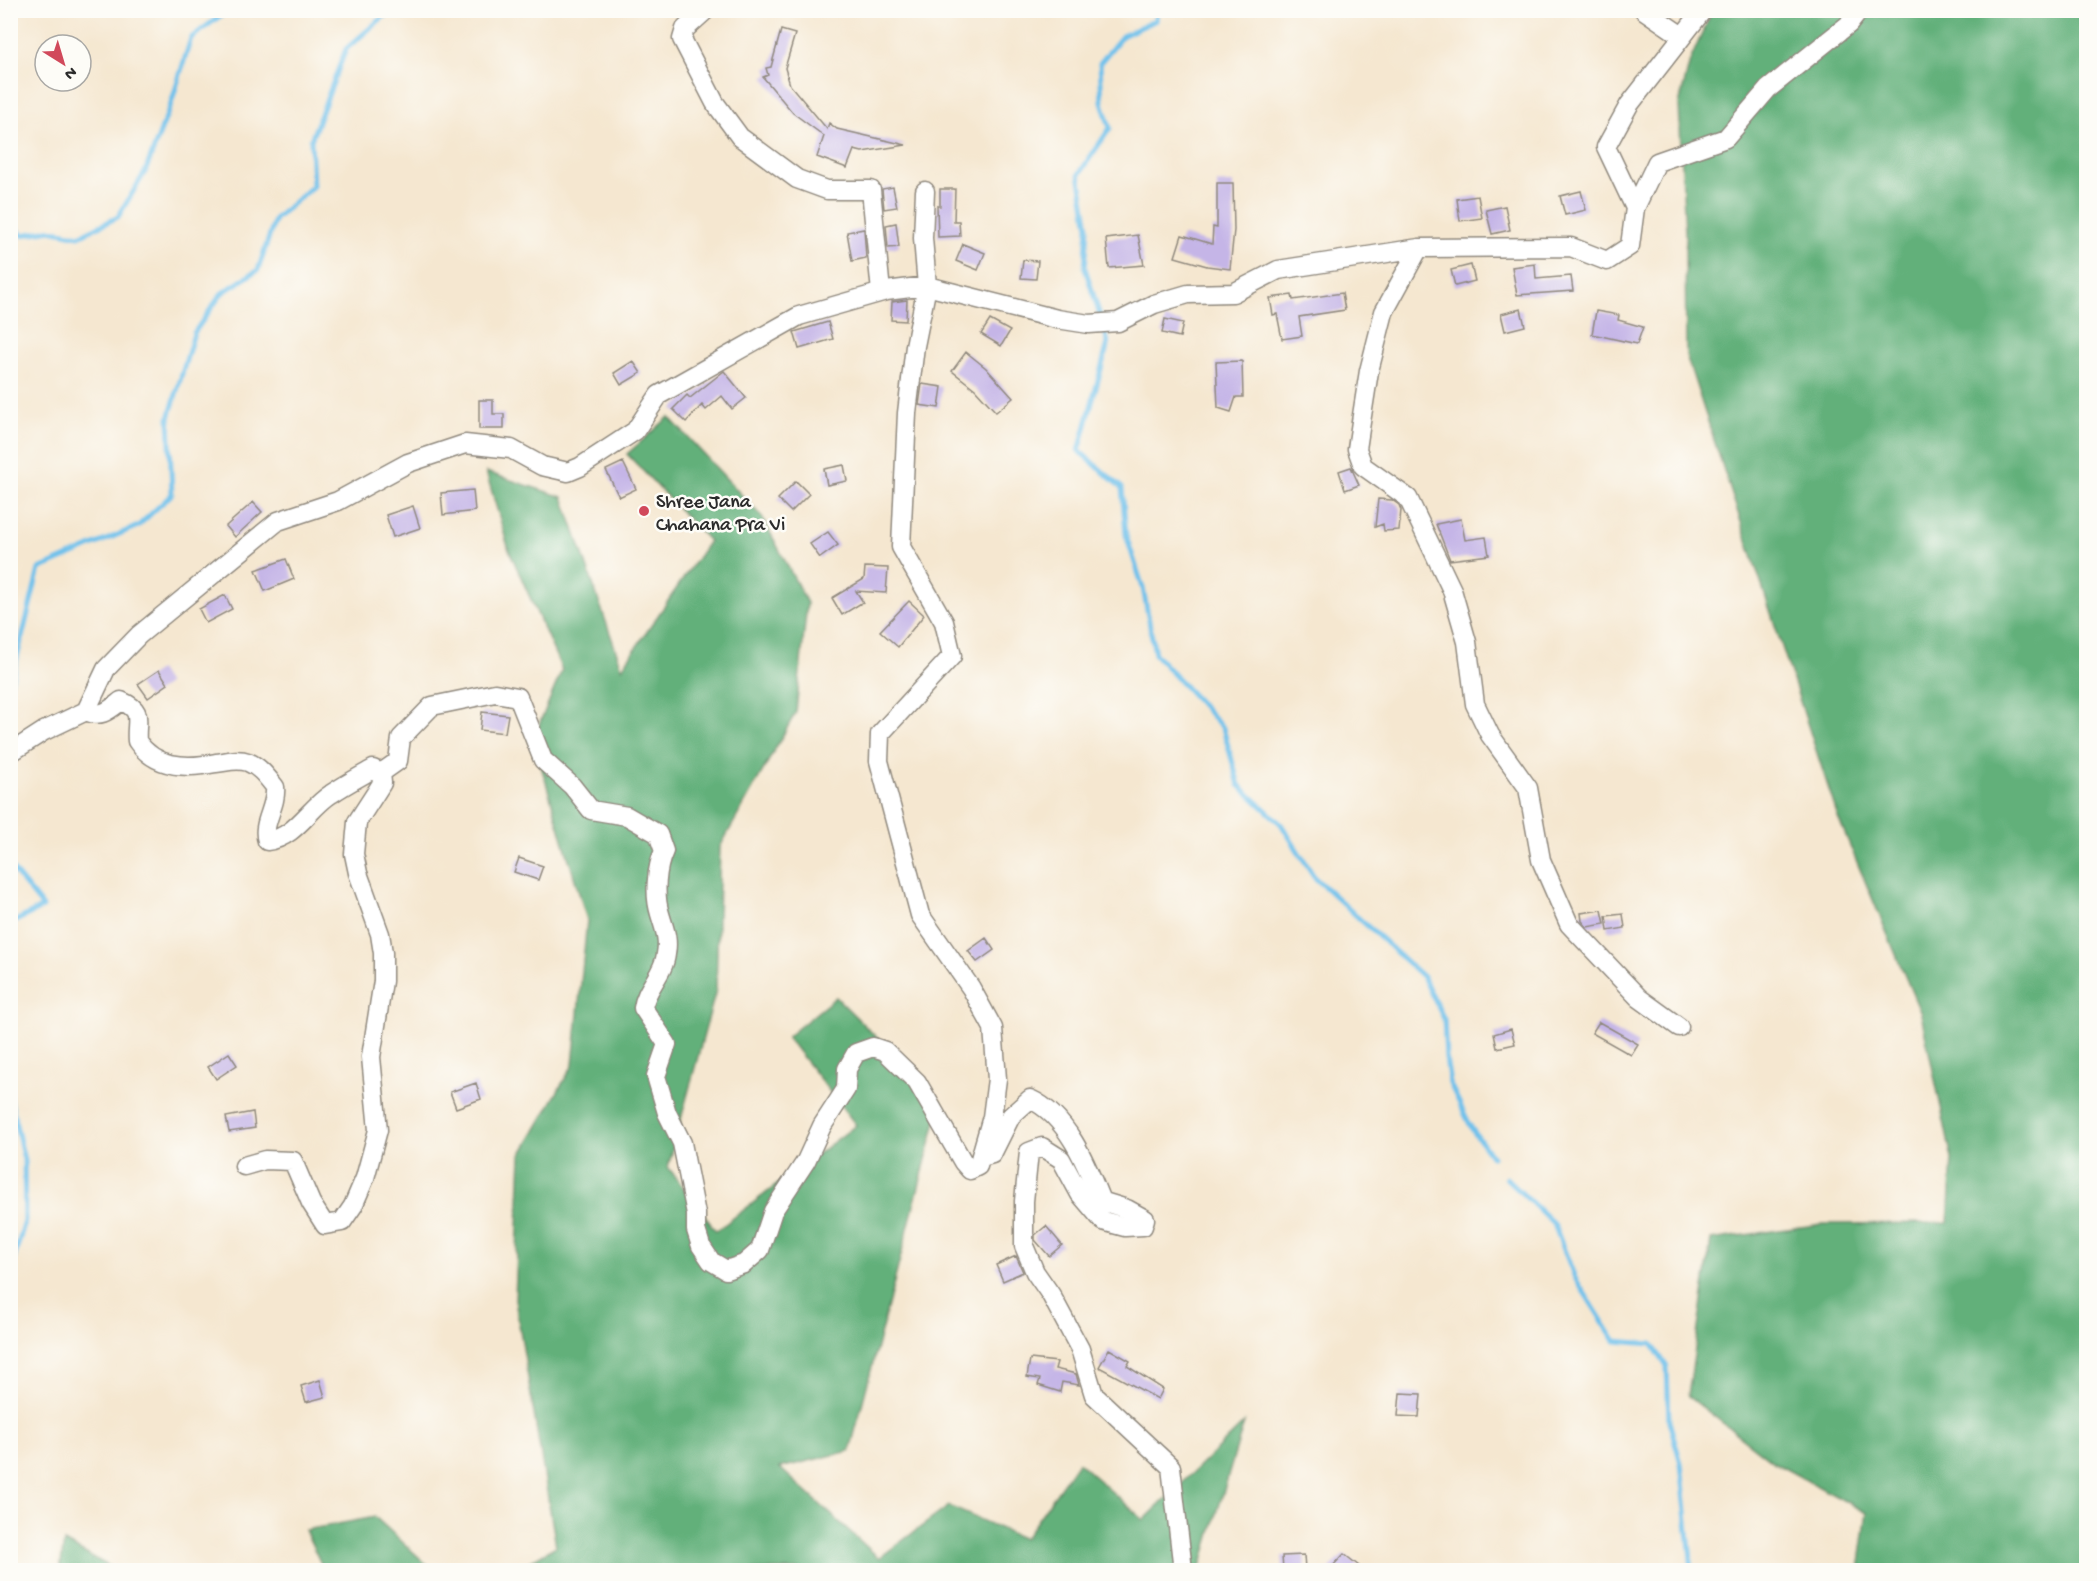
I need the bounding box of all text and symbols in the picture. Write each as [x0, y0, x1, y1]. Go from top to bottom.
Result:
north arrow [33, 33, 93, 93]
text: N [60, 61, 80, 83]
place label: Shree Jana Chahana Pra Vi [656, 492, 785, 538]
marker: Shree Jana Chahana Pra Vi [637, 504, 651, 518]

